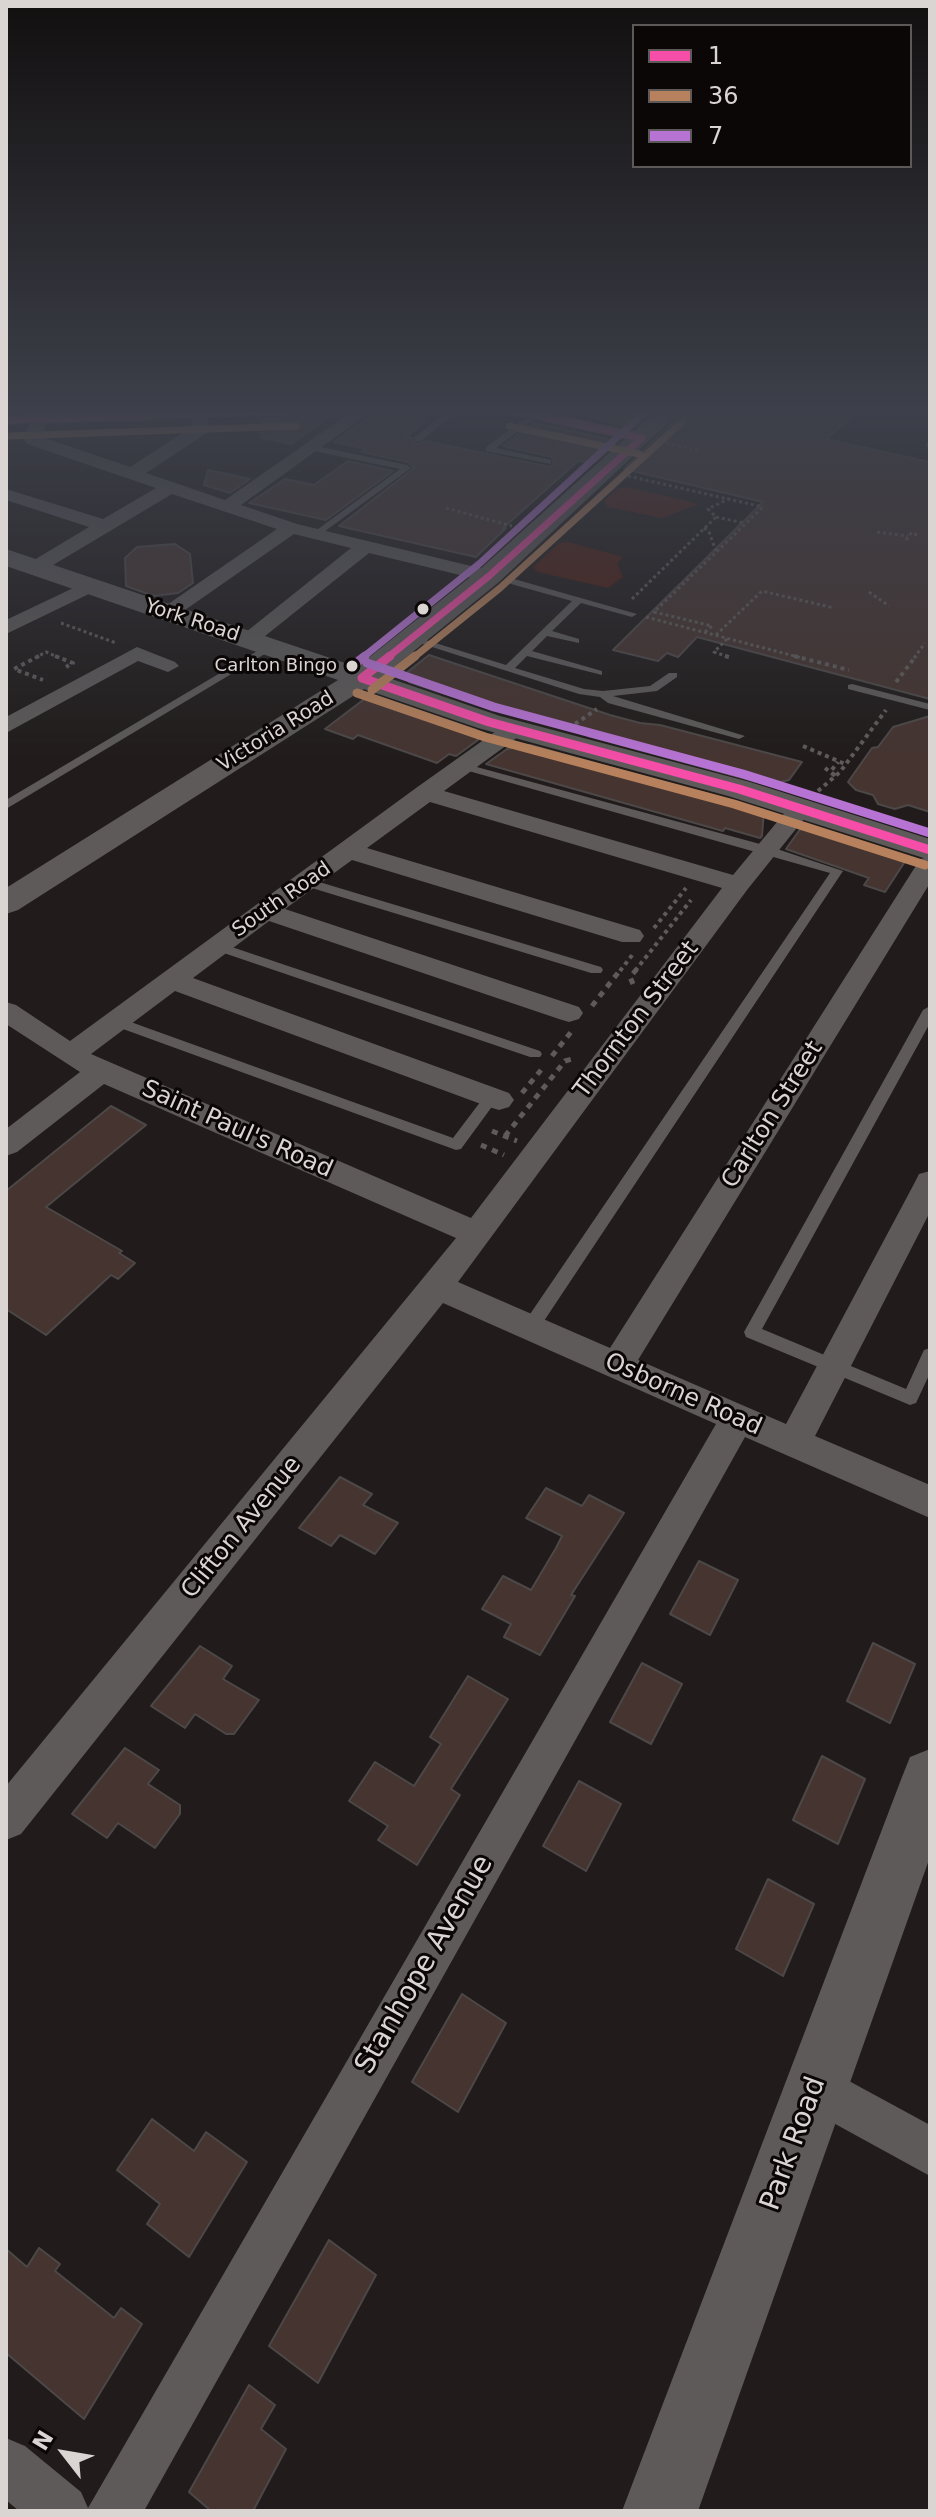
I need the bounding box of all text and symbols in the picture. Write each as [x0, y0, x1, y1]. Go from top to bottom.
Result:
legend [632, 24, 912, 168]
text: 1 [708, 42, 723, 70]
text: 36 [708, 82, 739, 110]
text: 7 [708, 122, 723, 150]
street label: York Road [142, 594, 242, 648]
unlabelled marker [415, 601, 431, 617]
place label: Carlton Bingo [215, 655, 337, 677]
marker: Carlton Bingo [344, 658, 360, 674]
street label: Victoria Road [213, 687, 339, 777]
street label: South Road [228, 857, 336, 943]
street label: Thornton Street [569, 936, 705, 1104]
street label: Carlton Street [716, 1036, 830, 1194]
street label: Saint Paul's Road [137, 1075, 337, 1185]
street label: Osborne Road [600, 1348, 766, 1442]
street label: Clifton Avenue [176, 1451, 308, 1605]
street label: Stanhope Avenue [349, 1850, 501, 2080]
street label: Park Road [754, 2073, 834, 2215]
north arrow [24, 2413, 104, 2493]
text: N [28, 2426, 58, 2455]

